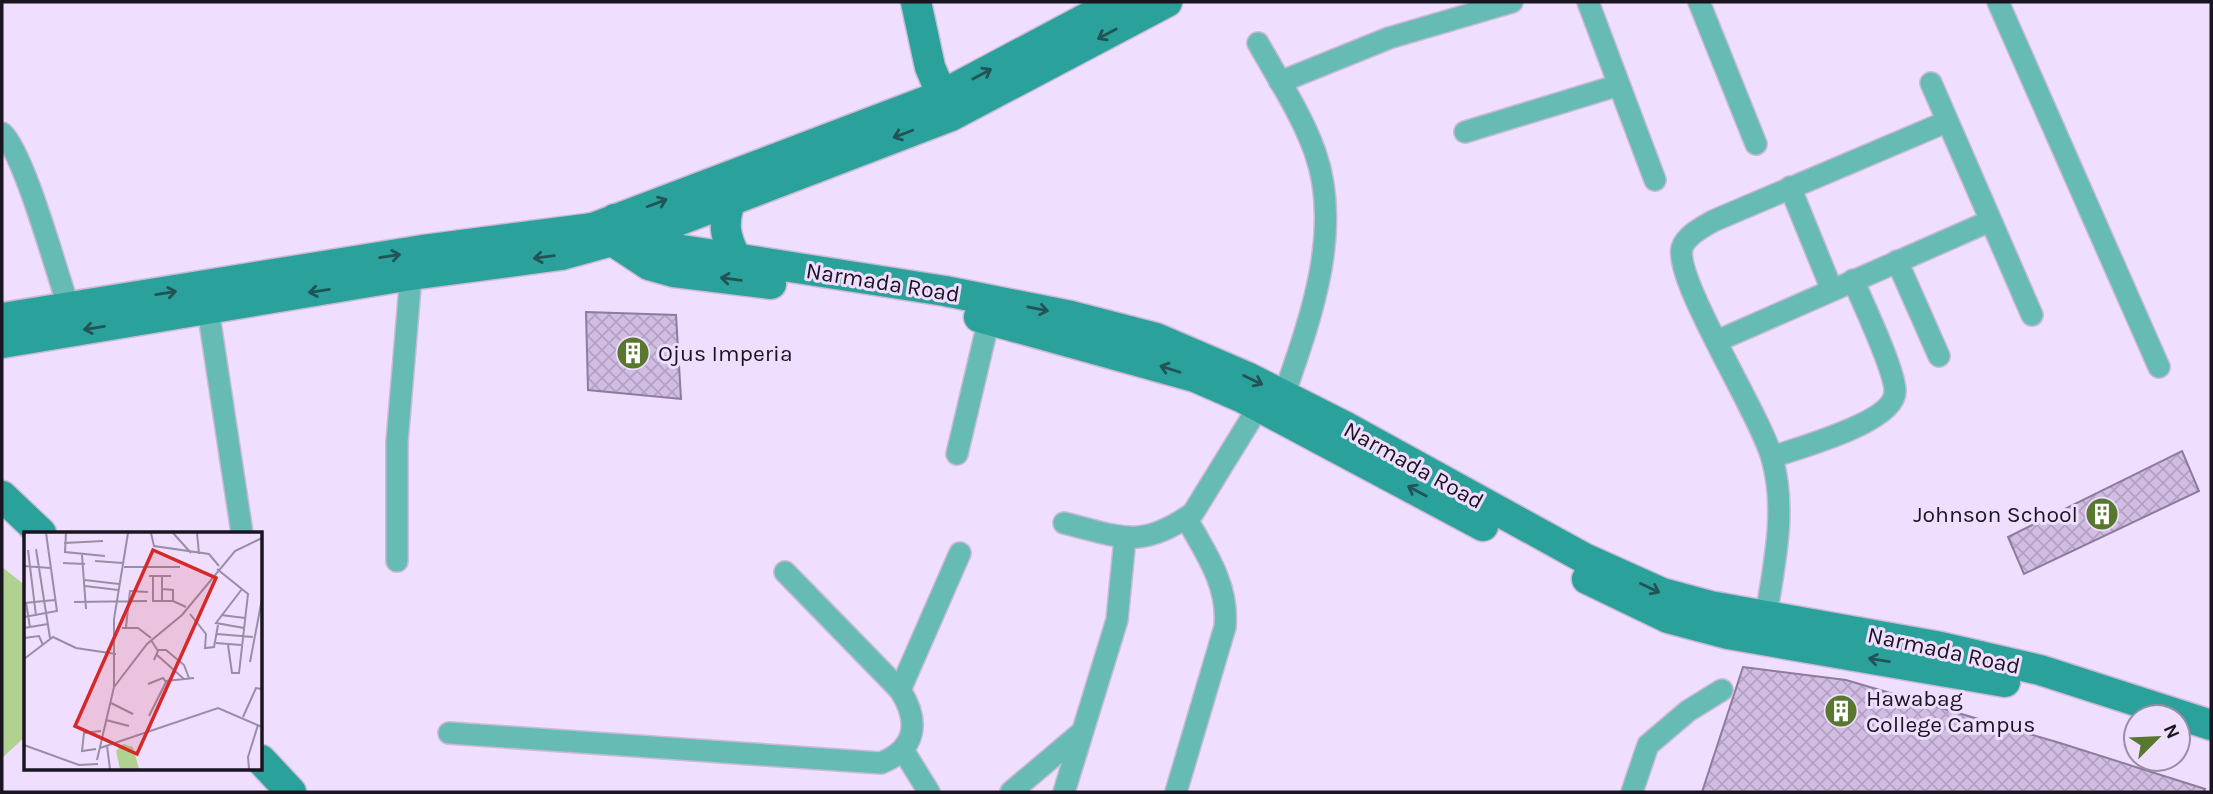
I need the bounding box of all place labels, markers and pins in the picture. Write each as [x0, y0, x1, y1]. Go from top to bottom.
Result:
building icon: Ojus Imperia [614, 334, 652, 372]
place label: Ojus Imperia [658, 340, 793, 367]
building icon: Johnson School [2083, 495, 2121, 533]
place label: Johnson School [1913, 501, 2078, 528]
place label: Hawabag College Campus [1866, 685, 2035, 738]
building icon: Hawabag College Campus [1822, 692, 1860, 730]

